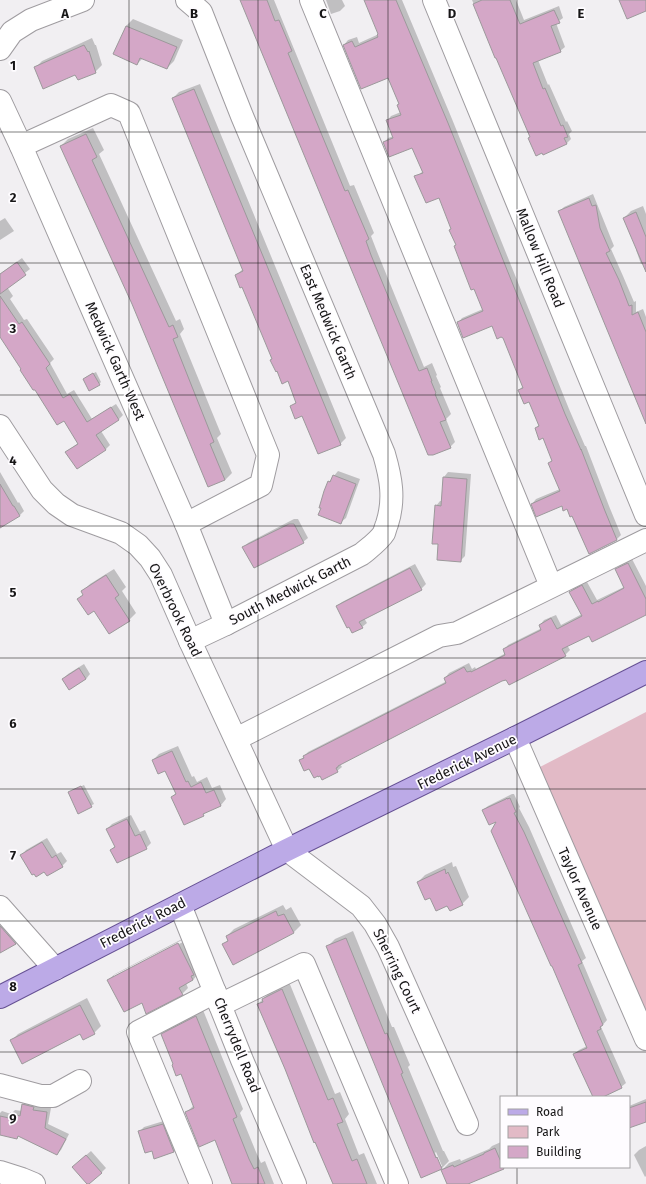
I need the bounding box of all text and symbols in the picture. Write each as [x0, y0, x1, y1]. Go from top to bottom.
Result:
text: A [60, 6, 69, 21]
text: B [190, 6, 198, 21]
text: C [319, 6, 327, 21]
text: D [448, 6, 457, 21]
text: E [578, 6, 585, 21]
text: 1 [10, 58, 16, 73]
text: 2 [10, 190, 17, 205]
street label: Mallow Hill Road [512, 206, 568, 310]
street label: East Medwick Garth [296, 262, 360, 382]
street label: Medwick Garth West [81, 299, 149, 424]
text: 3 [9, 321, 17, 336]
text: 4 [9, 453, 17, 468]
street label: South Medwick Garth [226, 553, 354, 629]
street label: Overbrook Road [145, 560, 205, 660]
text: 5 [10, 585, 17, 600]
text: 6 [9, 716, 17, 731]
street label: Frederick Avenue [415, 731, 519, 793]
street label: Taylor Avenue [554, 845, 606, 933]
text: 7 [10, 848, 16, 863]
street label: Frederick Road [97, 894, 189, 952]
street label: Sherring Court [369, 926, 425, 1017]
text: 8 [9, 979, 17, 994]
street label: Cherrydell Road [210, 995, 264, 1095]
legend [500, 1096, 630, 1168]
text: Road [536, 1105, 564, 1119]
text: 9 [9, 1111, 17, 1126]
text: Park [536, 1125, 560, 1139]
text: Building [536, 1145, 582, 1159]

